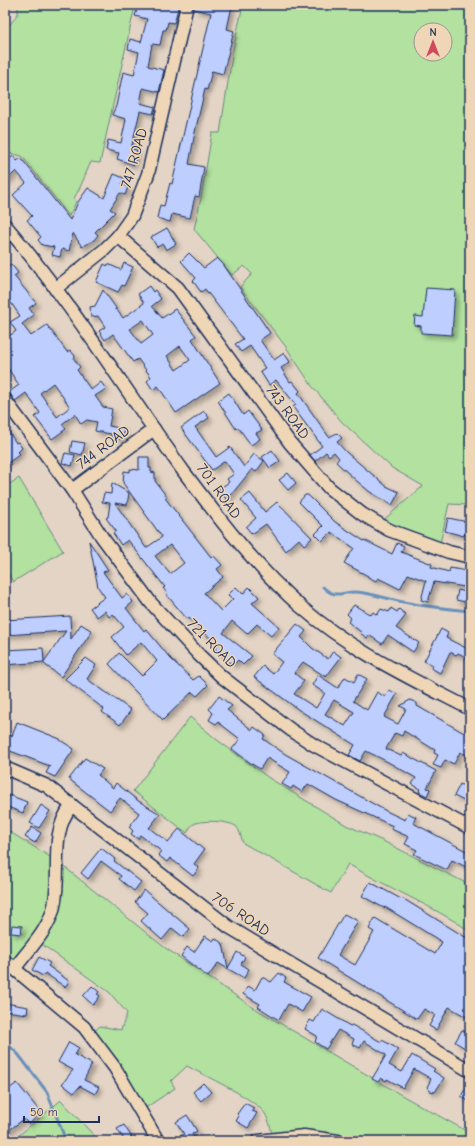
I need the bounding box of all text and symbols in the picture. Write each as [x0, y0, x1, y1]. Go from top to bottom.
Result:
north arrow [413, 22, 453, 62]
text: N [429, 26, 437, 39]
street label: 747 ROAD [117, 126, 151, 190]
street label: 743 ROAD [262, 381, 314, 443]
street label: 744 ROAD [73, 421, 133, 473]
street label: 701 ROAD [193, 460, 245, 522]
street label: 721 ROAD [183, 614, 241, 672]
street label: 706 ROAD [209, 888, 273, 940]
scale bar [24, 1098, 99, 1124]
text: 50 m [30, 1105, 58, 1119]

